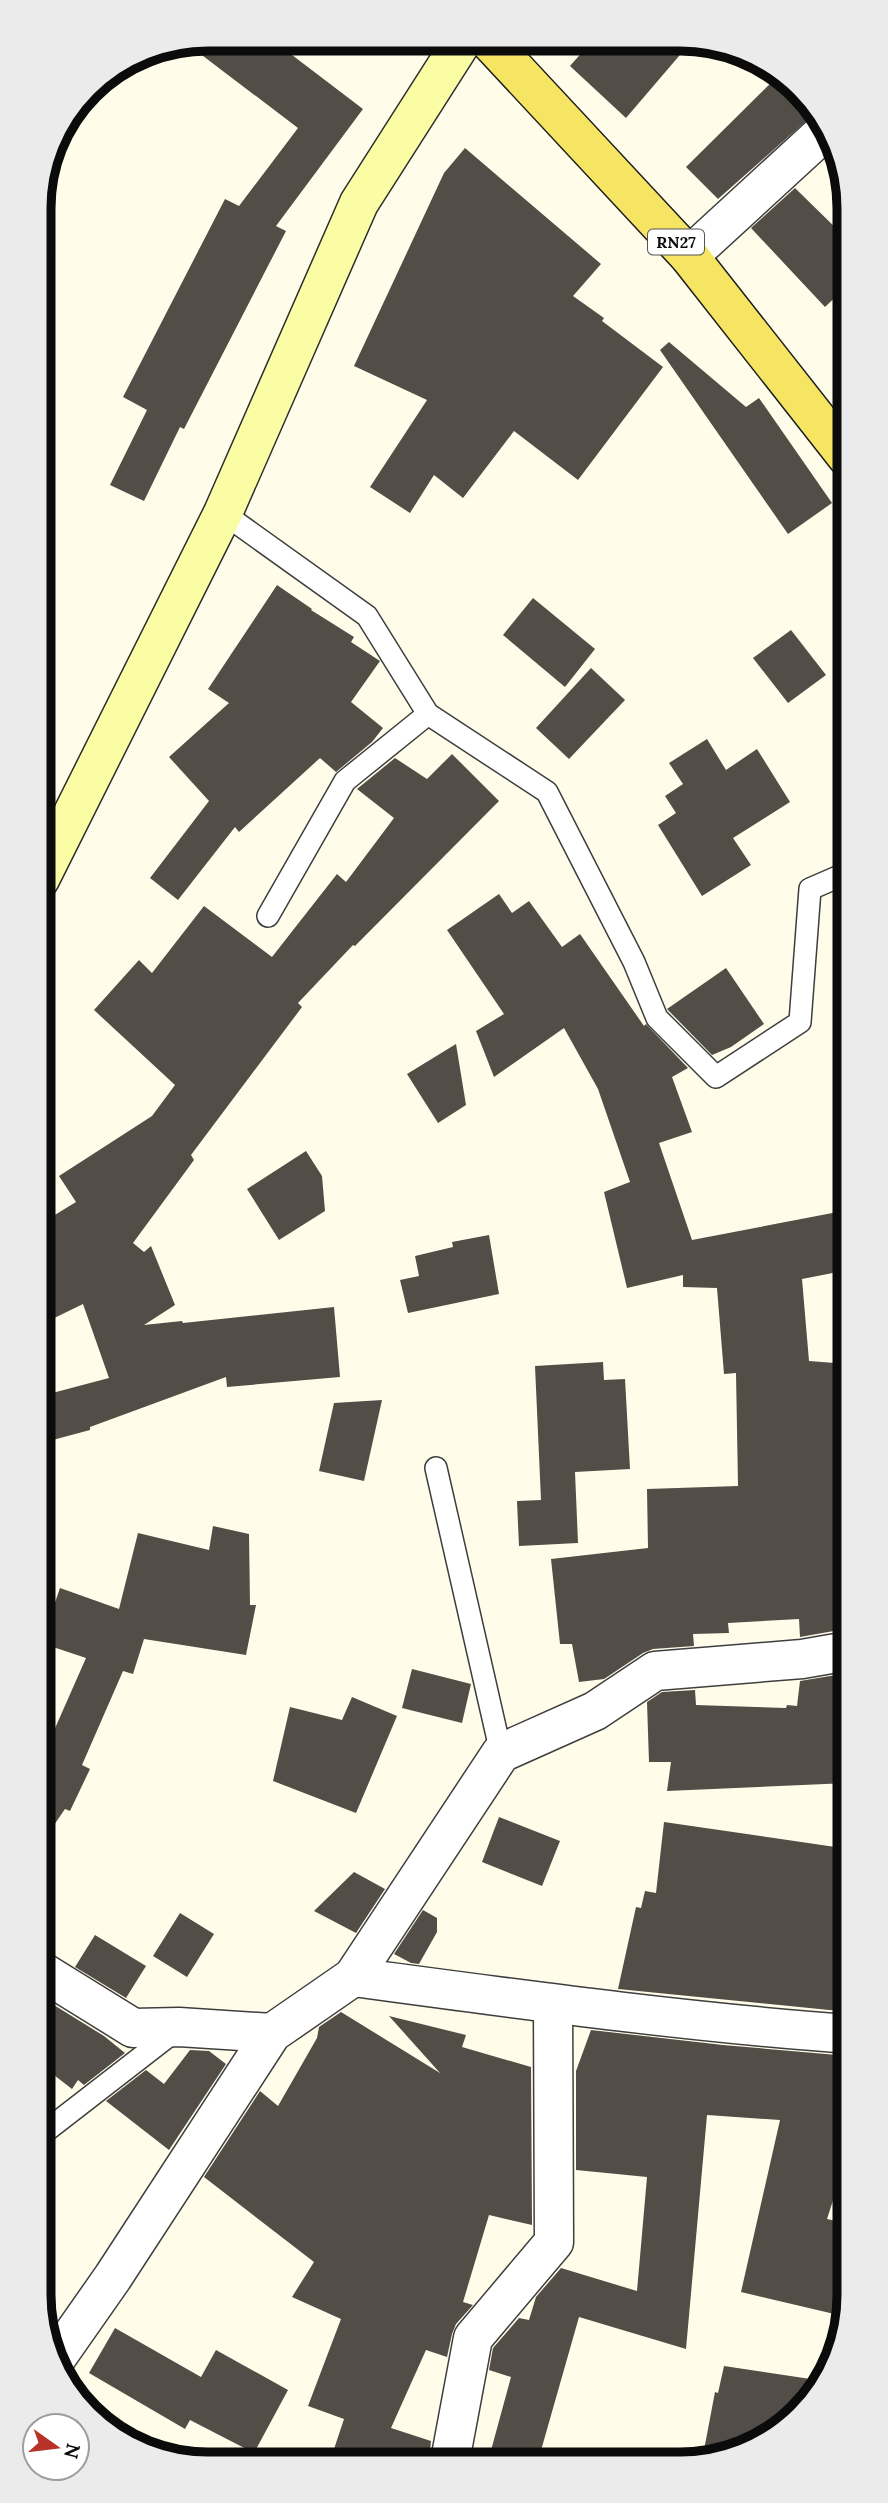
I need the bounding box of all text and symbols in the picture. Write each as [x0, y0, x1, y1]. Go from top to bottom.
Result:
road number: RN27 [648, 230, 704, 254]
north arrow [21, 2412, 91, 2482]
text: N [59, 2441, 86, 2461]

